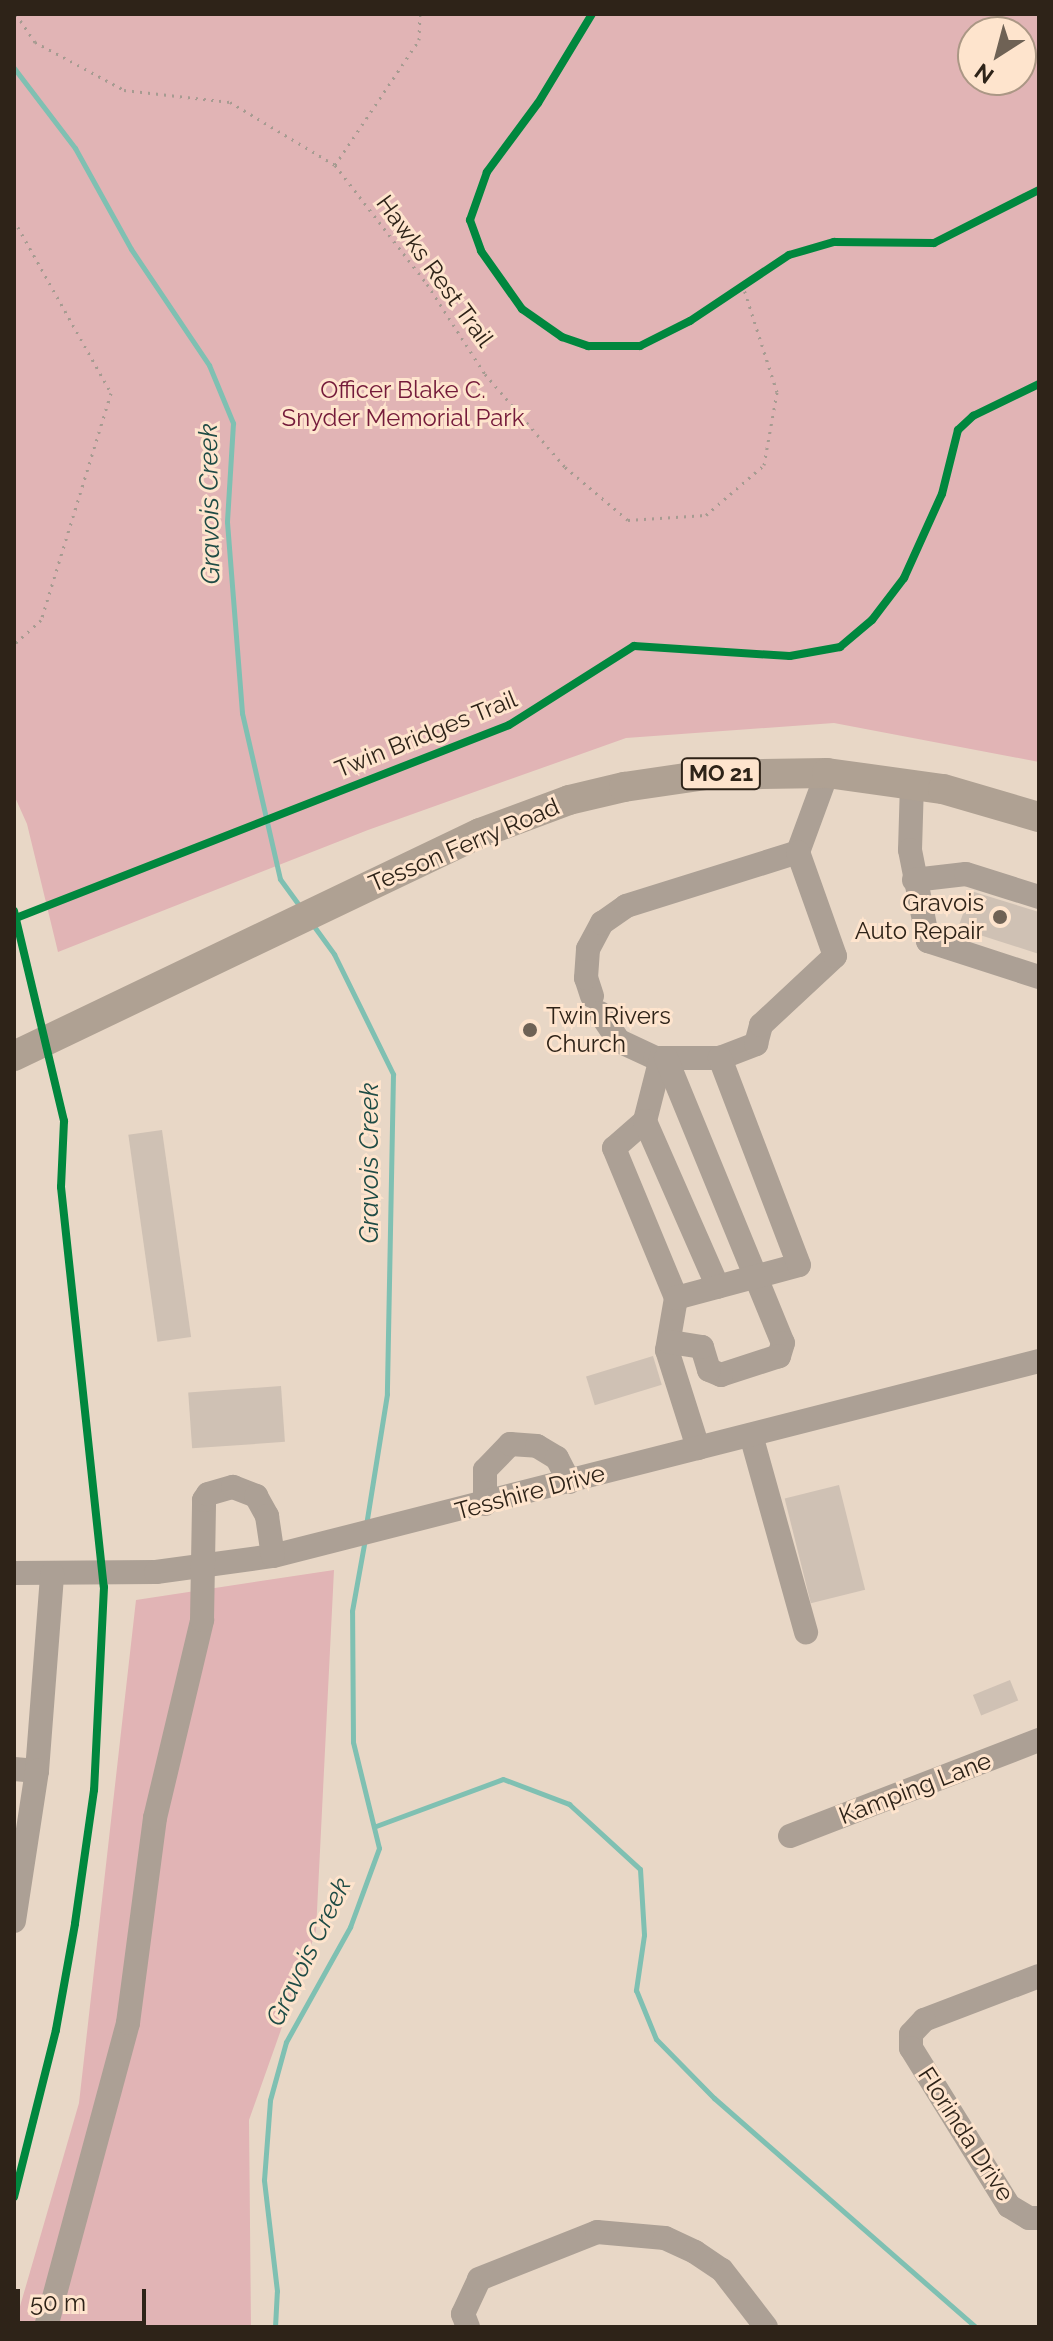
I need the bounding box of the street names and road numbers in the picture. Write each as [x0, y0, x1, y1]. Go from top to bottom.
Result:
street label: Hawks Rest Trail [370, 189, 500, 353]
street label: Twin Bridges Trail [330, 684, 522, 784]
road number: MO 21 [679, 756, 763, 792]
street label: Tesson Ferry Road [364, 792, 564, 898]
street label: Tesshire Drive [452, 1458, 608, 1526]
street label: Kamping Lane [835, 1746, 995, 1830]
street label: Florinda Drive [912, 2062, 1020, 2206]

